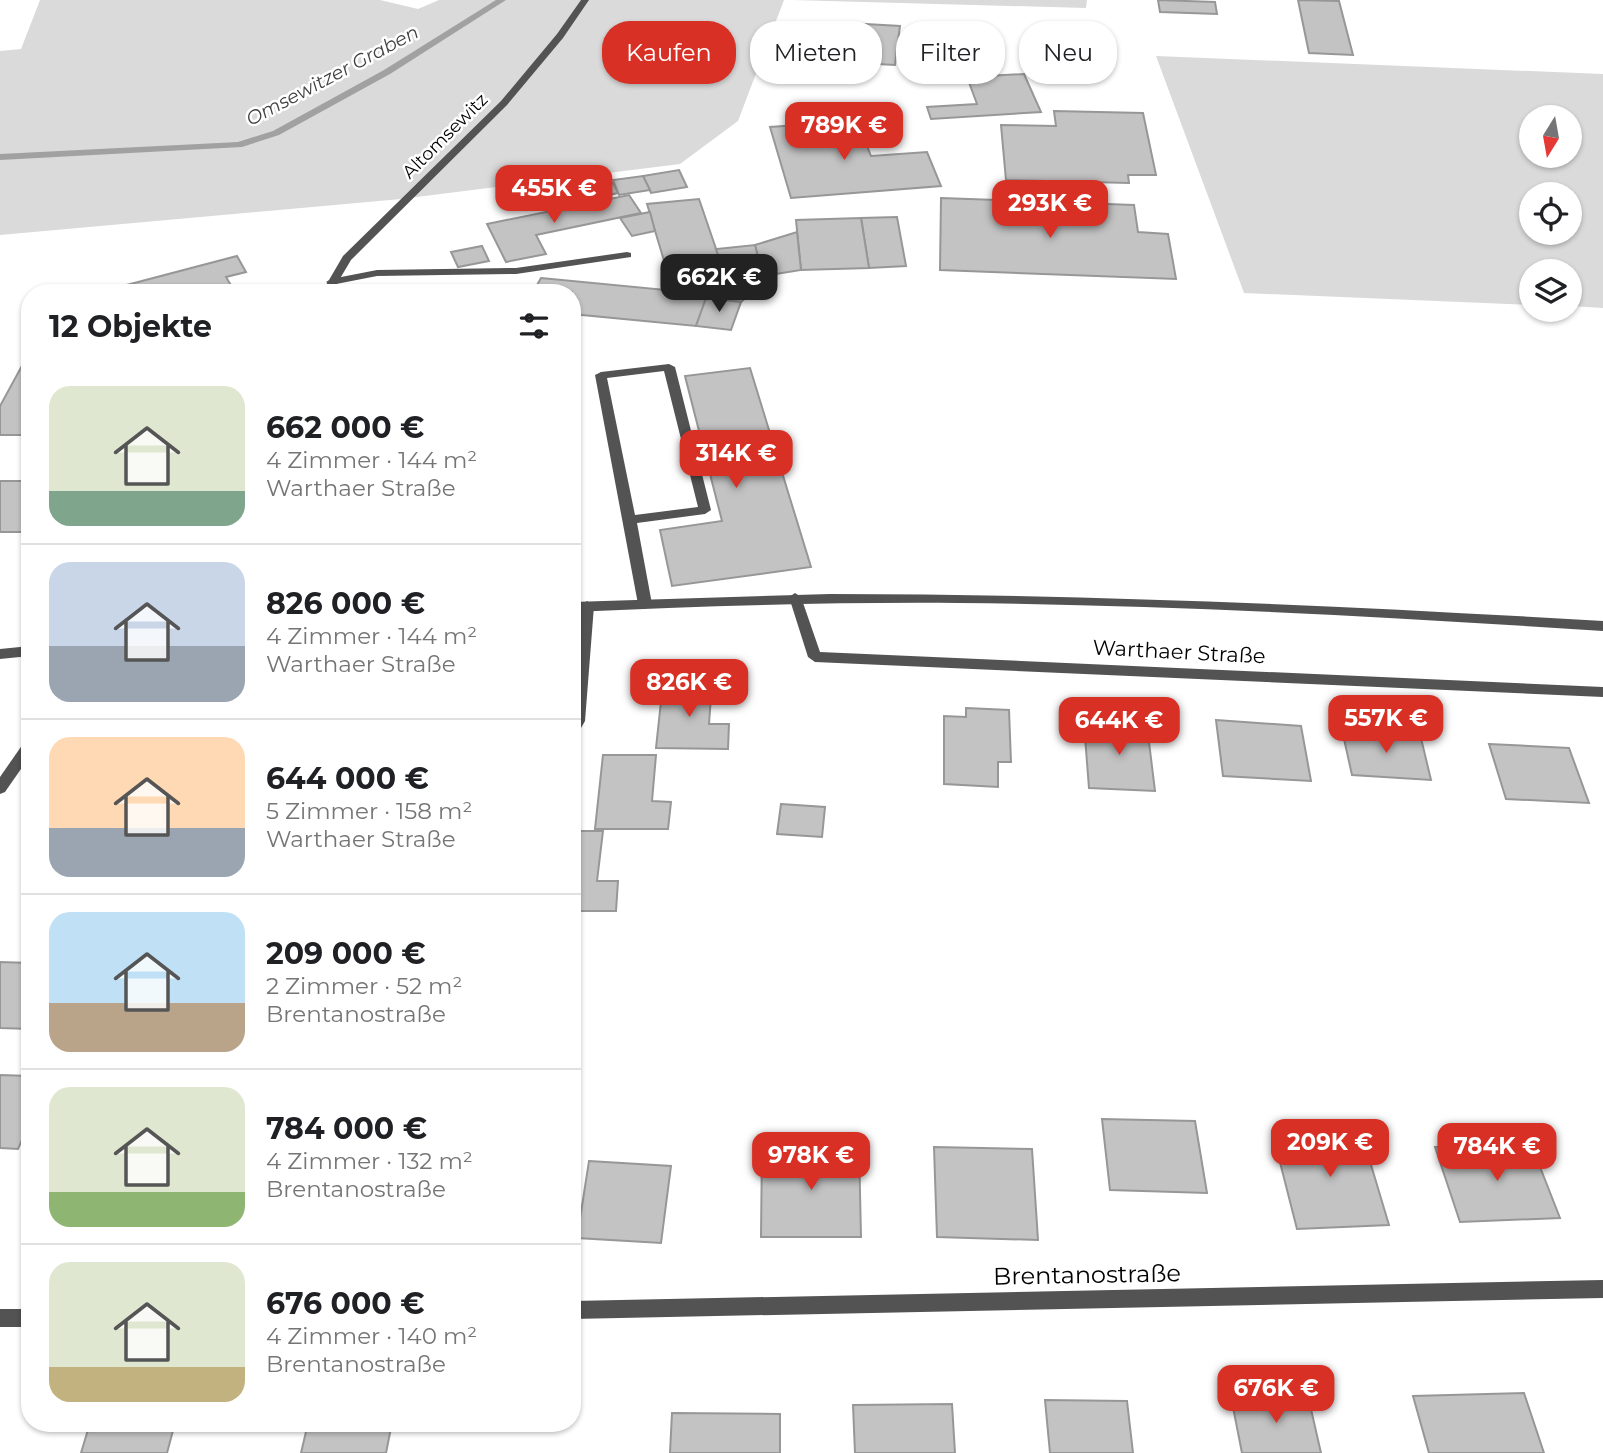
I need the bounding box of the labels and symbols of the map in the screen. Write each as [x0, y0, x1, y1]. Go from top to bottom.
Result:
water label: Omsewitzer Graben [242, 20, 422, 131]
street label: Altomsewitz [398, 89, 492, 183]
pin: 789K € [787, 102, 901, 162]
north arrow [1519, 105, 1582, 168]
pin: 455K € [497, 166, 611, 225]
pin: 293K € [993, 180, 1107, 240]
pin: 662K € [662, 254, 776, 314]
pin: 314K € [679, 430, 793, 490]
street label: Warthaer Straße [1092, 634, 1266, 669]
pin: 826K € [632, 660, 746, 719]
pin: 557K € [1329, 696, 1443, 755]
pin: 644K € [1062, 698, 1176, 757]
pin: 209K € [1273, 1120, 1387, 1179]
pin: 784K € [1440, 1124, 1554, 1183]
pin: 978K € [754, 1132, 868, 1192]
street label: Brentanostraße [993, 1258, 1181, 1291]
pin: 676K € [1219, 1366, 1333, 1425]

